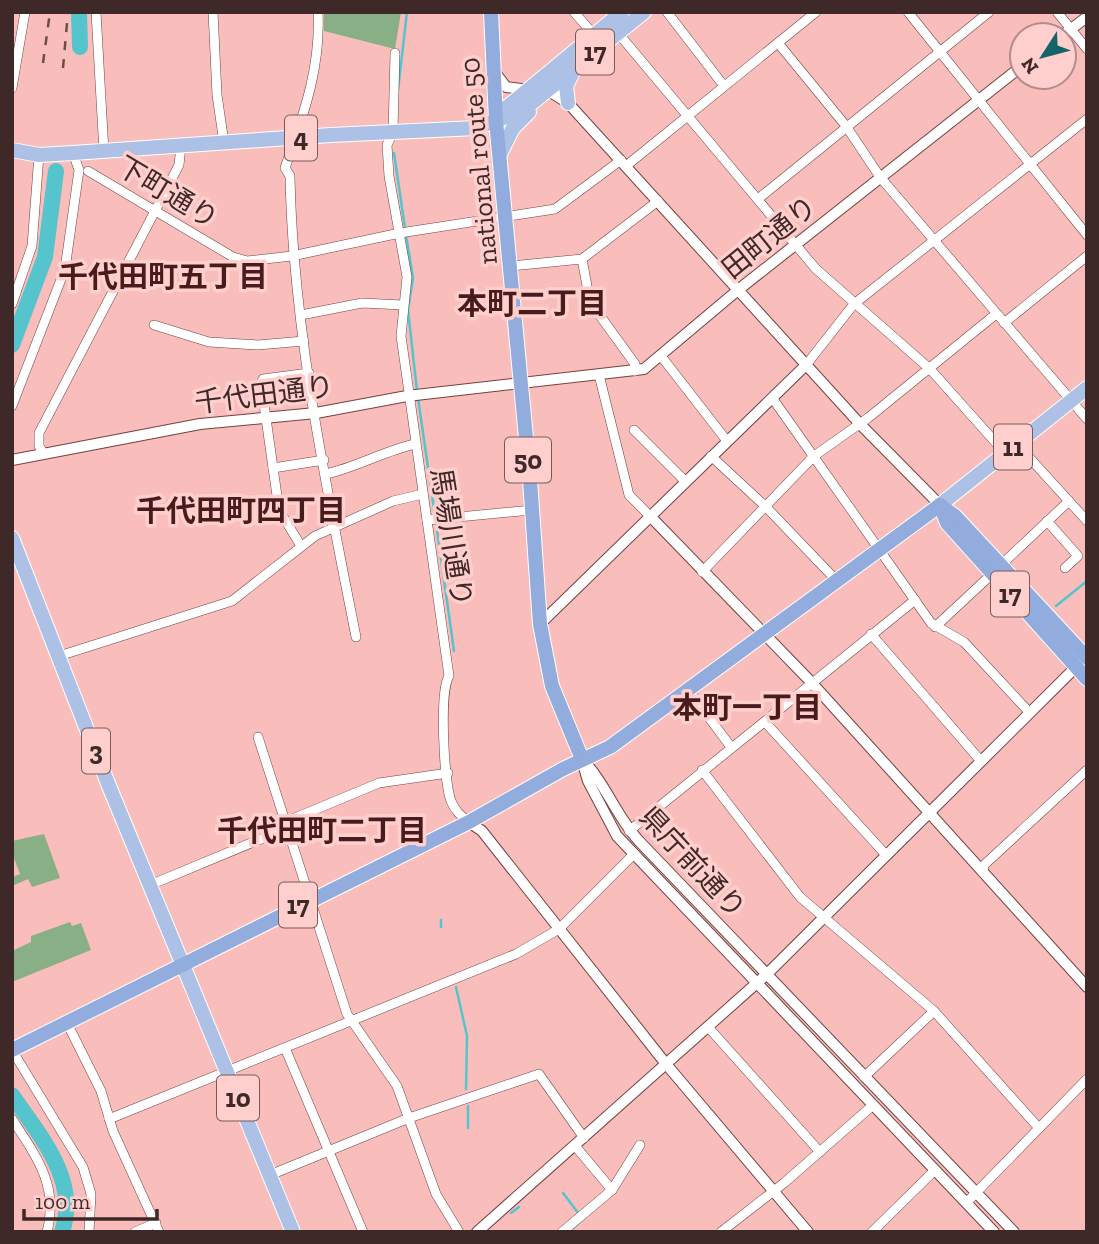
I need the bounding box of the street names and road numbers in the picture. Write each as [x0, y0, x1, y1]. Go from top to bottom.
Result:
road number: 17 [576, 30, 614, 74]
street label: national route 50 [453, 56, 504, 266]
road number: 4 [285, 116, 317, 160]
street label: 下町通り [111, 149, 224, 235]
street label: 田町通り [715, 189, 823, 285]
street label: 千代田通り [193, 370, 336, 419]
road number: 11 [994, 424, 1032, 470]
road number: 50 [505, 437, 551, 482]
street label: 馬場川通り [424, 465, 479, 609]
road number: 17 [991, 572, 1029, 616]
road number: 3 [82, 729, 110, 774]
street label: 県庁前通り [633, 800, 752, 925]
road number: 17 [279, 882, 317, 928]
road number: 10 [217, 1076, 259, 1120]

